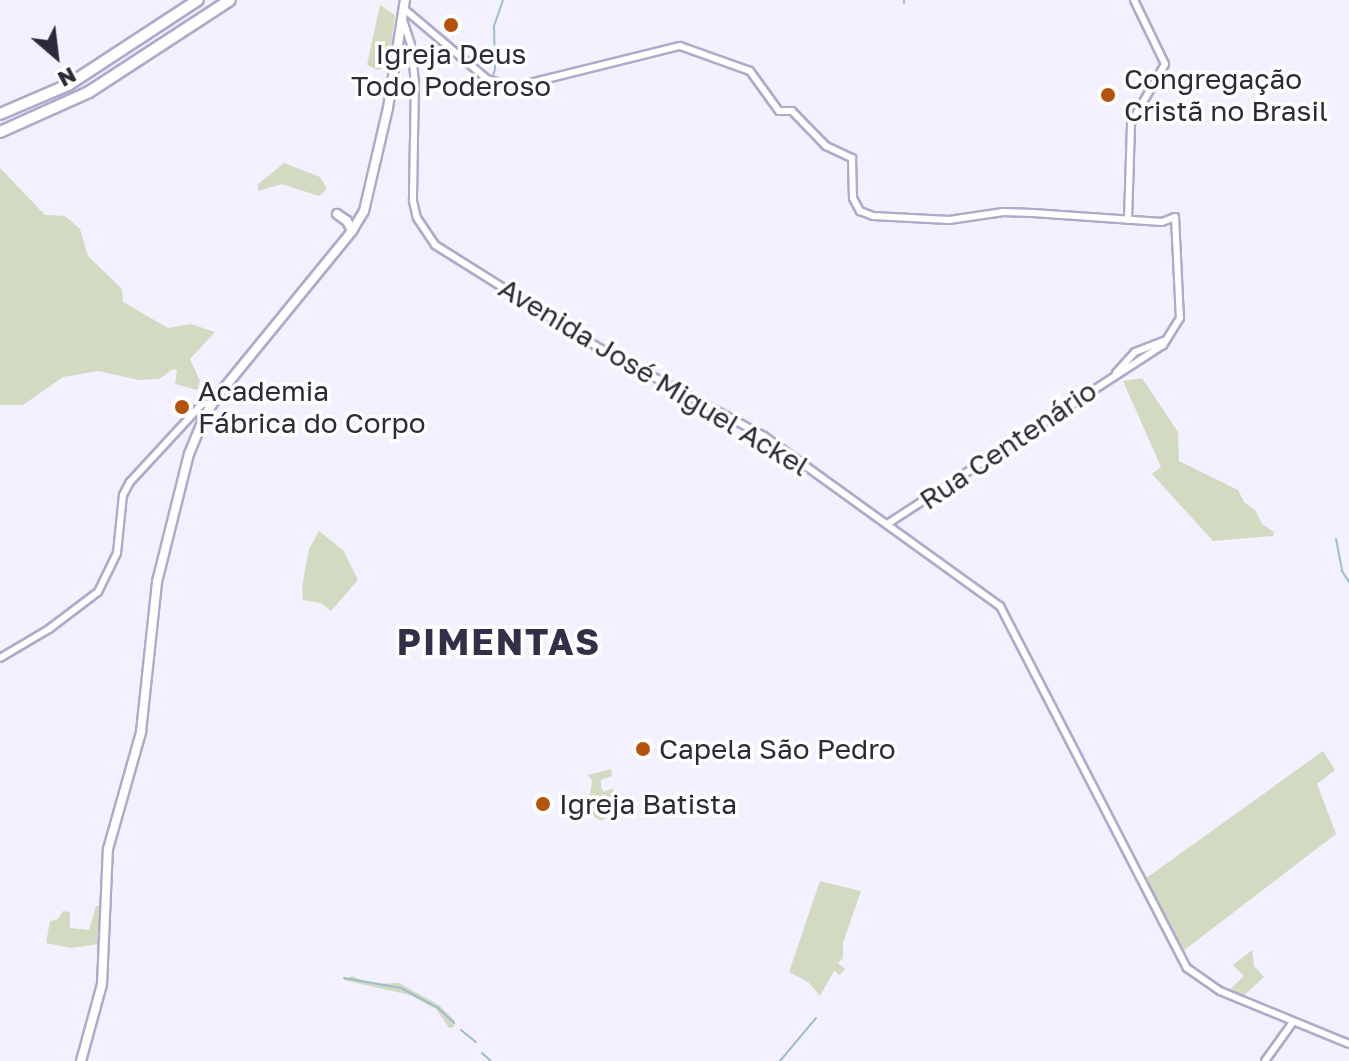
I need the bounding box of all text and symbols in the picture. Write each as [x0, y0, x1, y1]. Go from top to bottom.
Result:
north arrow [16, 16, 96, 96]
marker: Igreja Deus Todo Poderoso [442, 16, 460, 34]
place label: Igreja Deus Todo Poderoso [351, 37, 551, 103]
text: N [54, 62, 81, 93]
place label: Congregação Cristã no Brasil [1124, 62, 1328, 128]
marker: Congregação Cristã no Brasil [1099, 86, 1117, 104]
street label: Avenida José Miguel Ackel [493, 271, 815, 483]
street label: Rua Centenário [913, 373, 1103, 517]
place label: Academia Fábrica do Corpo [198, 374, 425, 440]
marker: Academia Fábrica do Corpo [173, 398, 191, 416]
district label: PIMENTAS [397, 620, 601, 664]
place label: Capela São Pedro [659, 732, 896, 766]
marker: Capela São Pedro [634, 740, 652, 758]
place label: Igreja Batista [559, 787, 737, 821]
marker: Igreja Batista [534, 795, 552, 813]

